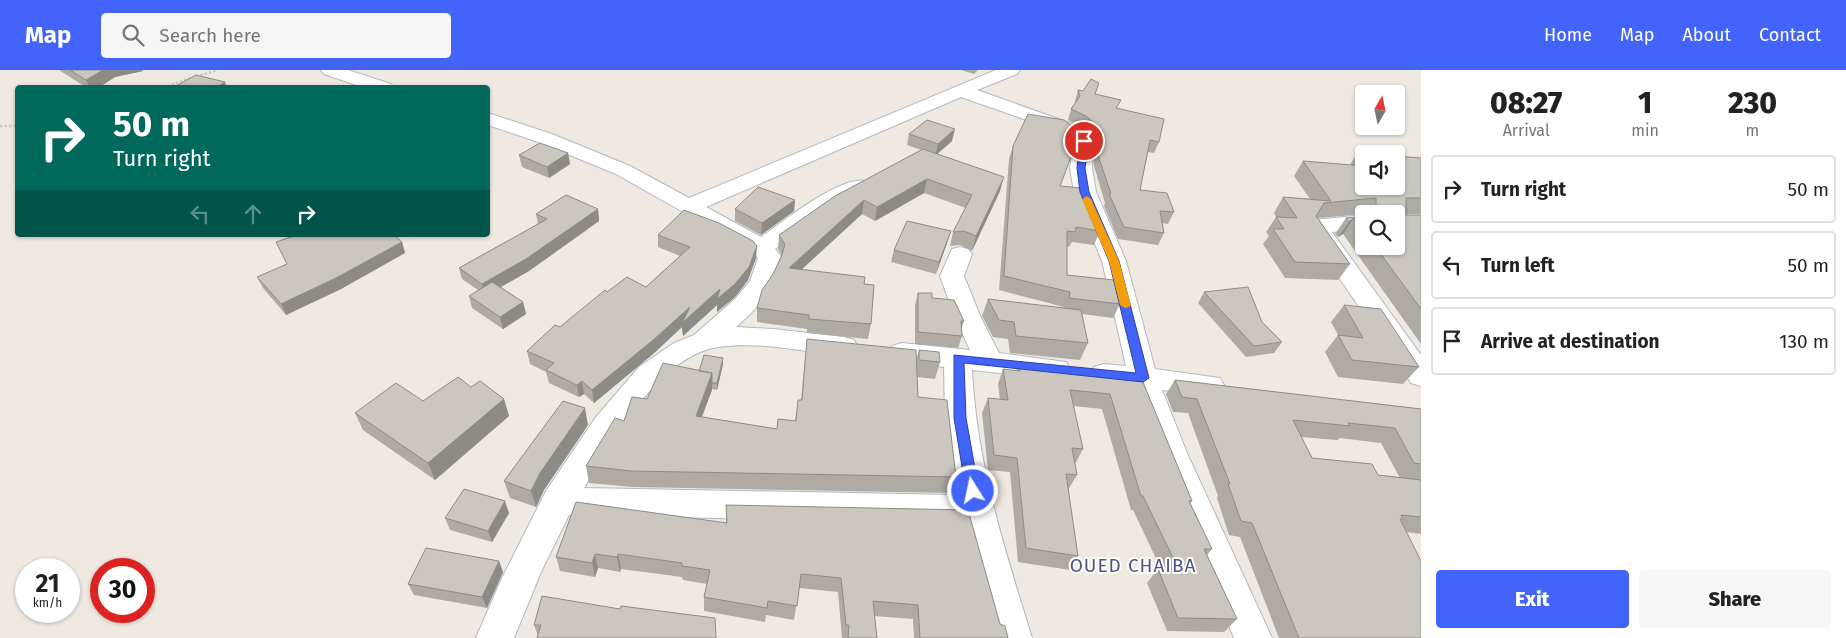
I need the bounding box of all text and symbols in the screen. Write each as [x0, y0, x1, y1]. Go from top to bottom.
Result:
search box [101, 13, 451, 58]
text: Map [25, 21, 71, 49]
icon: search [119, 21, 147, 49]
text: Search here [159, 24, 261, 47]
text: Home [1544, 24, 1592, 46]
text: Map [1620, 24, 1654, 46]
text: About [1682, 24, 1731, 46]
text: Contact [1759, 24, 1821, 46]
north arrow [1355, 85, 1405, 135]
map controls [1355, 85, 1405, 255]
text: 08:27 [1490, 85, 1562, 121]
text: 1 [1638, 85, 1652, 121]
text: 230 [1728, 85, 1777, 121]
text: 50 m [113, 103, 190, 145]
icon: right [30, 105, 95, 170]
pin [1063, 120, 1105, 162]
text: Arrival [1503, 121, 1550, 140]
text: min [1631, 121, 1659, 140]
text: m [1746, 121, 1759, 140]
icon: arrive [1070, 127, 1098, 155]
text: Turn right [113, 145, 210, 172]
button: sound [1355, 145, 1405, 195]
icon: right [1438, 175, 1466, 203]
text: Turn right [1481, 178, 1566, 201]
text: 50 m [1788, 178, 1829, 201]
icon: left [186, 200, 214, 228]
icon: ahead [239, 200, 267, 228]
icon: right [292, 200, 320, 228]
button: search [1355, 205, 1405, 255]
icon: left [1438, 251, 1466, 279]
text: Turn left [1481, 254, 1555, 277]
text: 50 m [1788, 254, 1829, 277]
icon: arrive [1438, 327, 1466, 355]
text: Arrive at destination [1481, 330, 1660, 353]
text: 130 m [1779, 330, 1829, 353]
position arrow [946, 464, 998, 516]
district label: OUED CHAIBA [1070, 554, 1196, 577]
speed limit sign: 30 [90, 558, 155, 623]
text: 21 [36, 569, 59, 599]
button: Exit [1436, 570, 1629, 628]
button: Share [1639, 570, 1831, 628]
text: km/h [33, 596, 62, 610]

